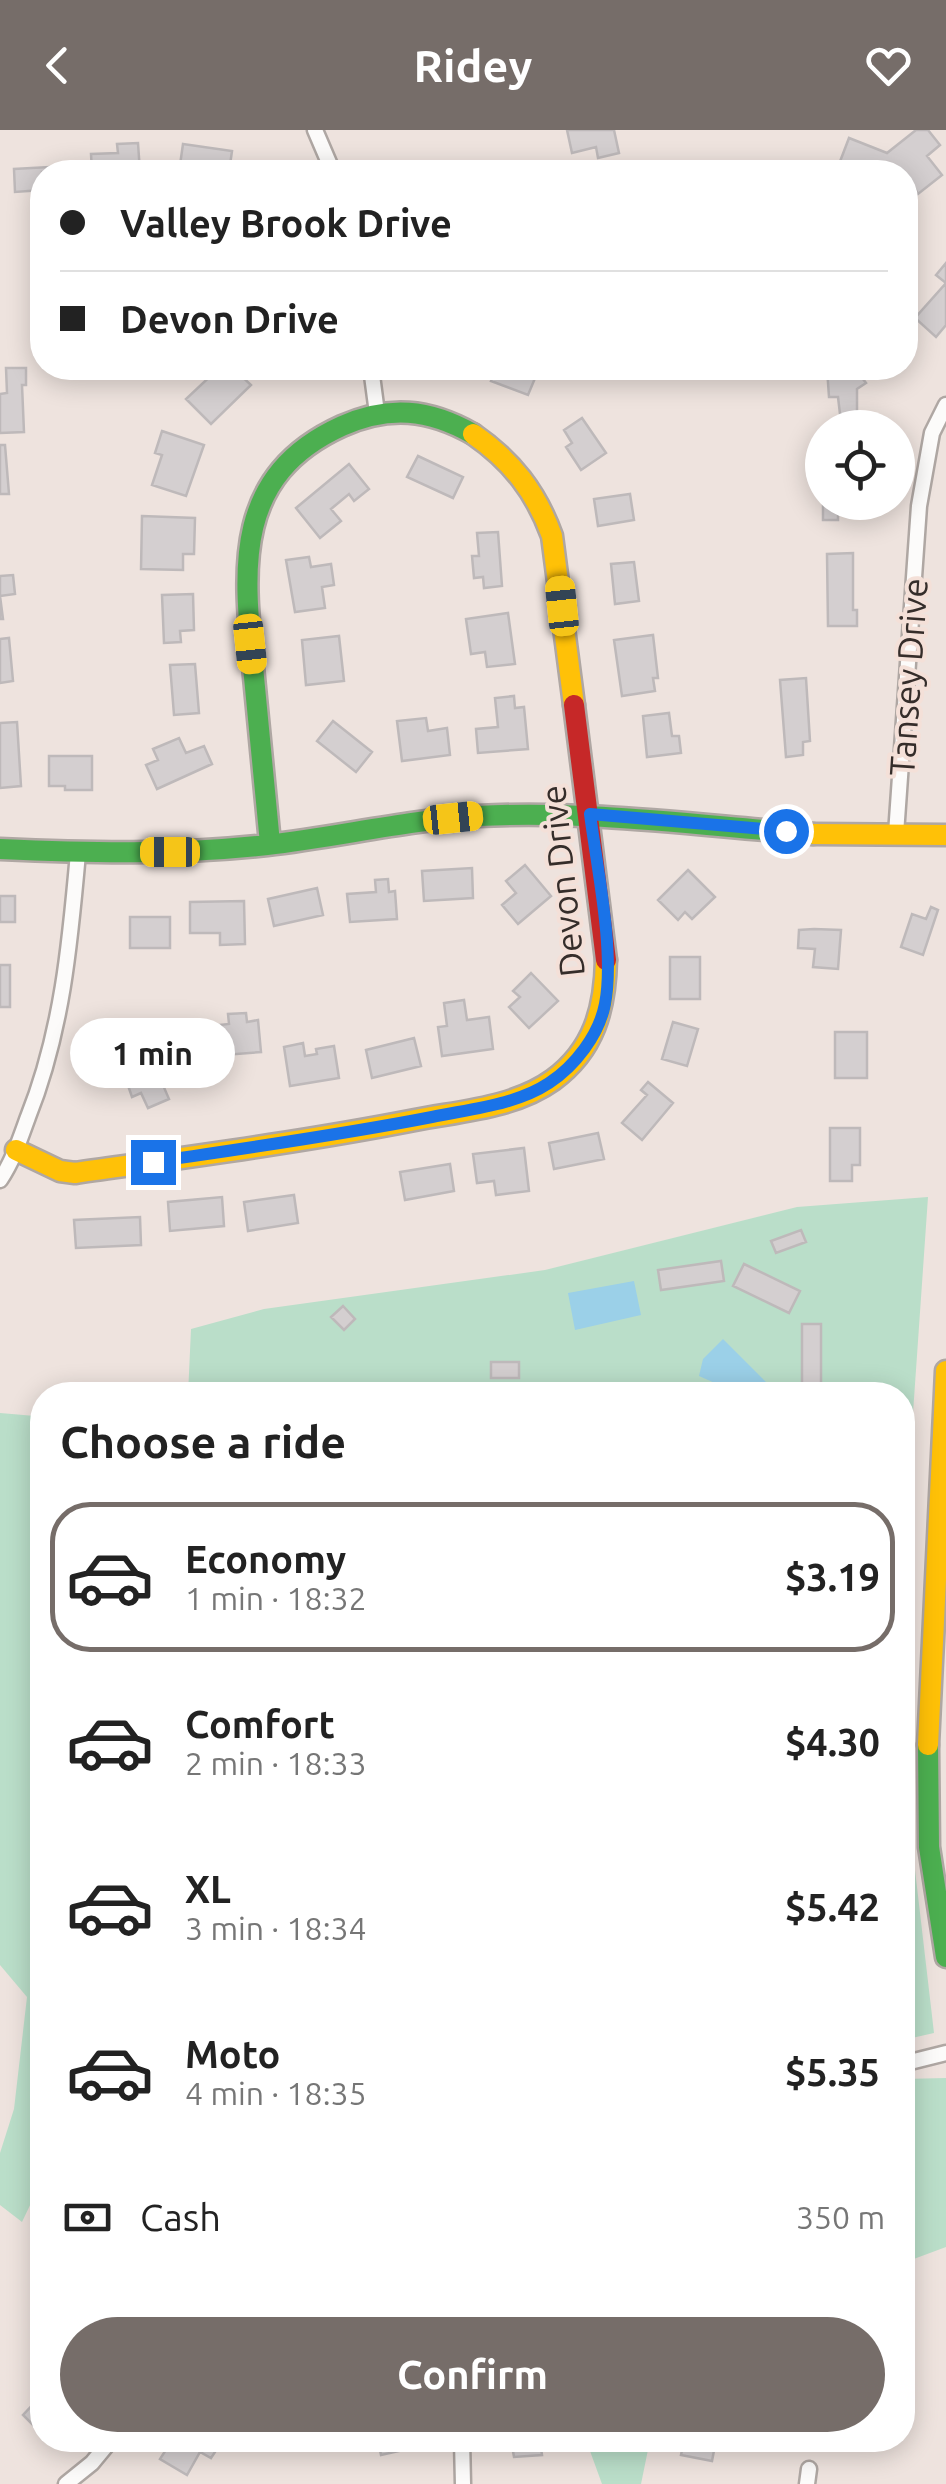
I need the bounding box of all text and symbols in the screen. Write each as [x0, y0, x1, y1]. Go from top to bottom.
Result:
icon: back [30, 38, 85, 93]
icon: heart [861, 38, 916, 93]
text: Ridey [414, 40, 532, 91]
text: Valley Brook Drive [120, 202, 452, 244]
text: Devon Drive [120, 298, 339, 340]
map controls [805, 410, 915, 520]
button: locate [805, 410, 915, 520]
car [544, 575, 580, 637]
street label: Tansey Drive [881, 577, 935, 777]
car [232, 613, 268, 675]
street label: Devon Drive [532, 783, 592, 979]
car [422, 800, 484, 836]
route start [764, 809, 809, 854]
car [140, 837, 200, 867]
callout: 1 min [70, 1017, 236, 1087]
text: 1 min [112, 1035, 193, 1071]
route end [131, 1140, 176, 1185]
text: Choose a ride [60, 1416, 346, 1467]
icon: car [65, 1532, 155, 1622]
text: Economy [185, 1538, 346, 1580]
text: $3.19 [785, 1556, 880, 1598]
text: 1 min · 18:32 [185, 1580, 367, 1616]
icon: car [65, 1697, 155, 1787]
text: Comfort [185, 1703, 335, 1745]
text: $4.30 [785, 1721, 880, 1763]
text: 2 min · 18:33 [185, 1745, 367, 1781]
icon: car [65, 1862, 155, 1952]
text: XL [185, 1868, 231, 1910]
text: $5.42 [785, 1886, 880, 1928]
text: 3 min · 18:34 [185, 1910, 367, 1946]
icon: car [65, 2027, 155, 2117]
text: Moto [185, 2033, 280, 2075]
text: $5.35 [785, 2051, 880, 2093]
text: 4 min · 18:35 [185, 2075, 367, 2111]
icon: cash [60, 2190, 115, 2245]
text: Cash [140, 2196, 221, 2238]
text: 350 m [796, 2199, 885, 2235]
button: Confirm [60, 2317, 885, 2432]

